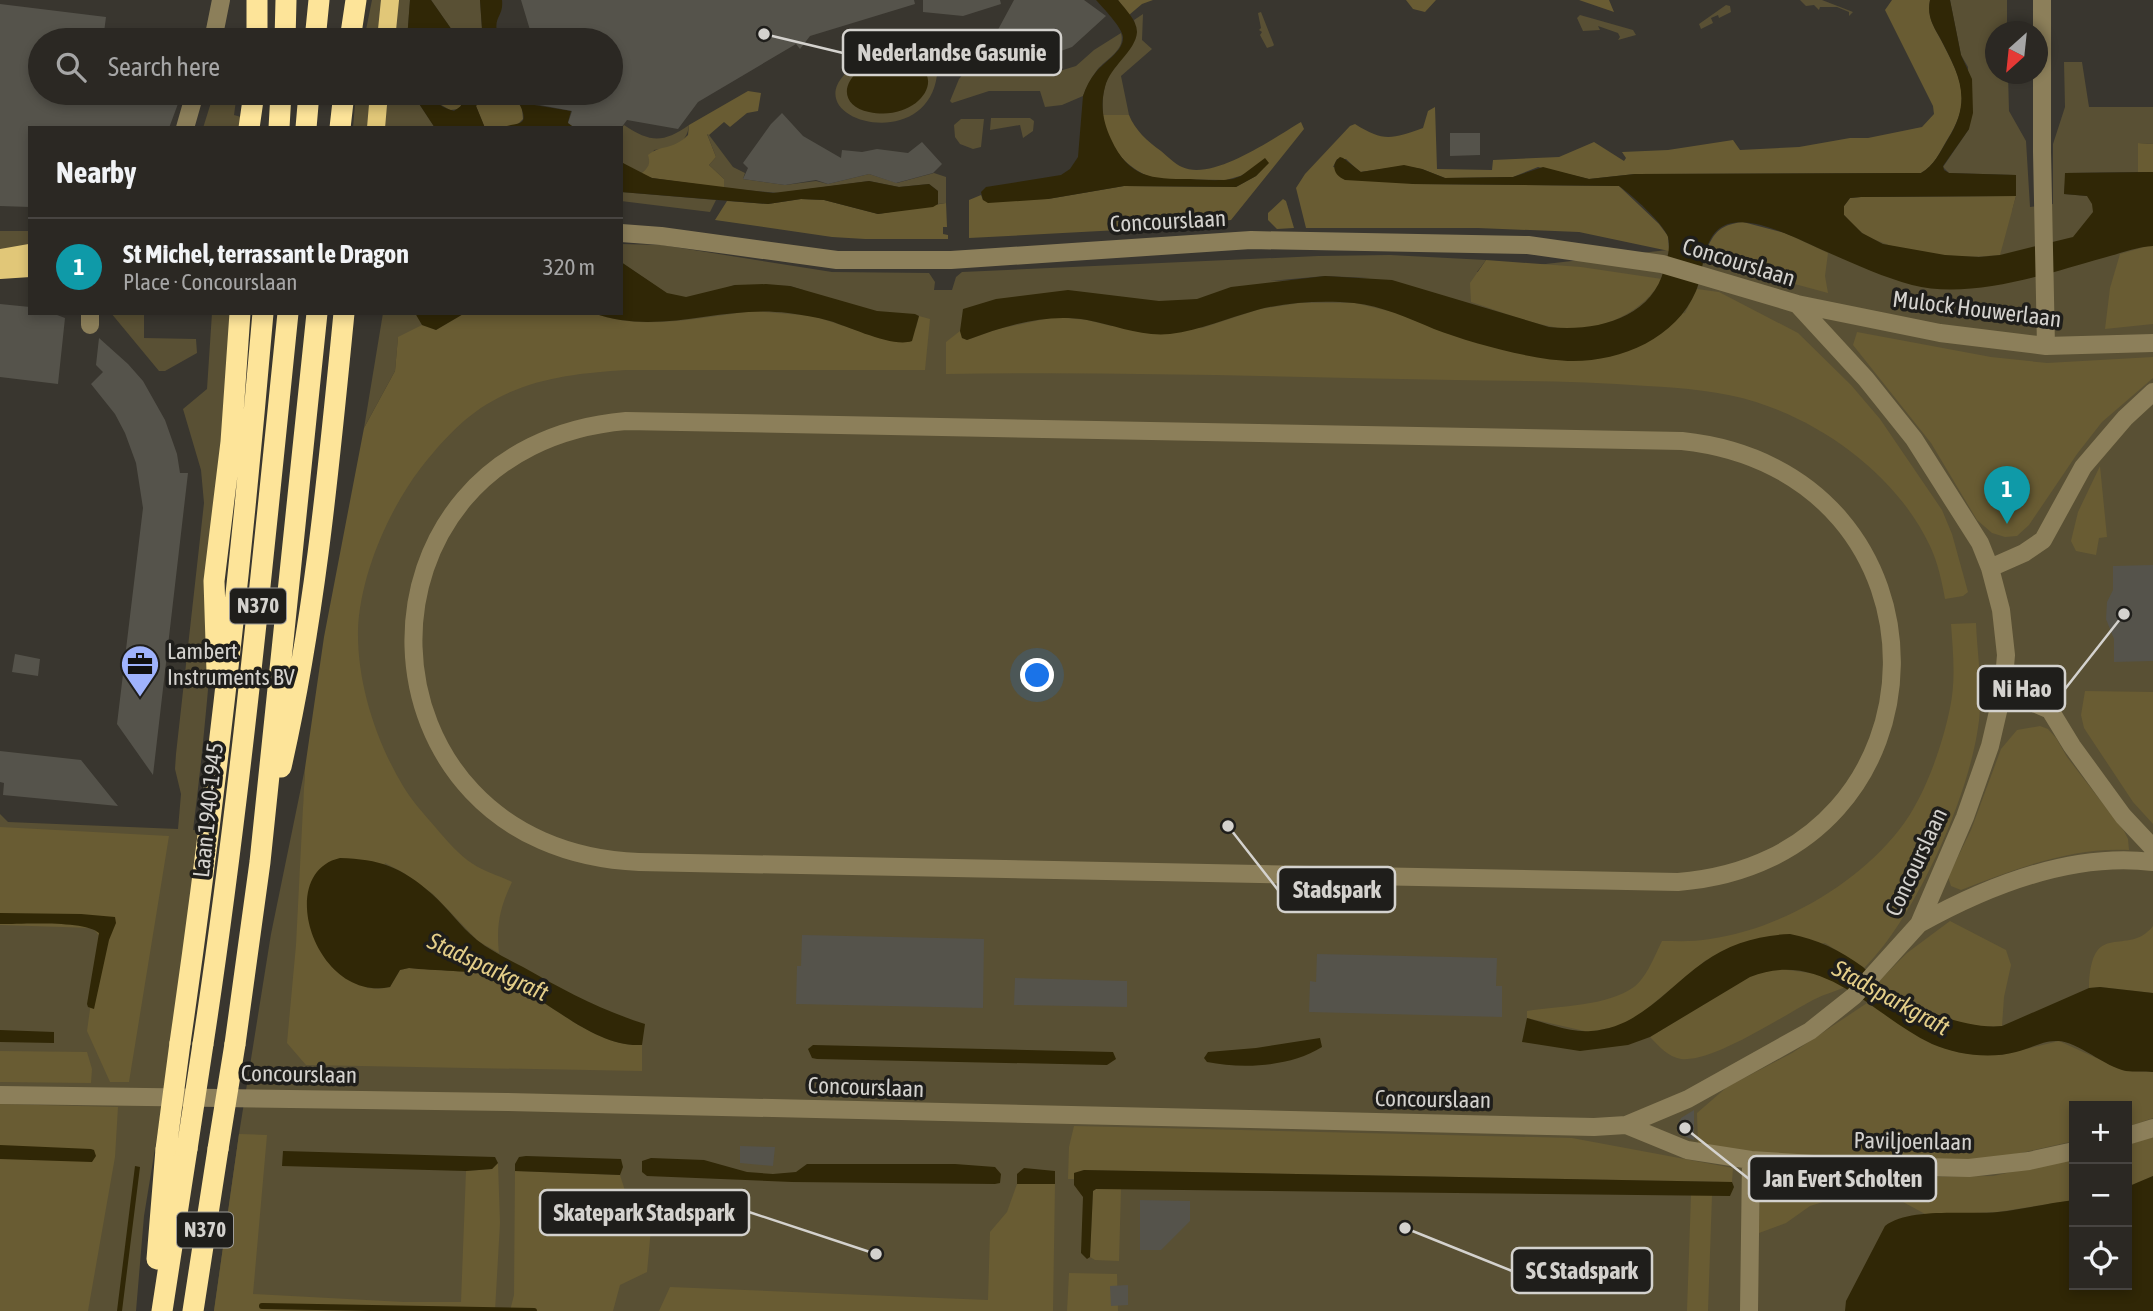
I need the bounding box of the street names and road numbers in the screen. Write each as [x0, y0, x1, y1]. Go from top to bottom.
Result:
street label: Concourslaan [1109, 205, 1227, 237]
street label: Concourslaan [1680, 233, 1798, 291]
street label: Mulock Houwerlaan [1891, 286, 2063, 332]
road number: N370 [230, 588, 286, 624]
street label: Laan 1940-1945 [188, 741, 228, 879]
street label: Concourslaan [1880, 804, 1952, 920]
street label: Concourslaan [241, 1060, 357, 1088]
street label: Concourslaan [807, 1072, 925, 1102]
street label: Concourslaan [1375, 1085, 1491, 1113]
street label: Paviljoenlaan [1853, 1127, 1973, 1155]
road number: N370 [177, 1212, 233, 1248]

